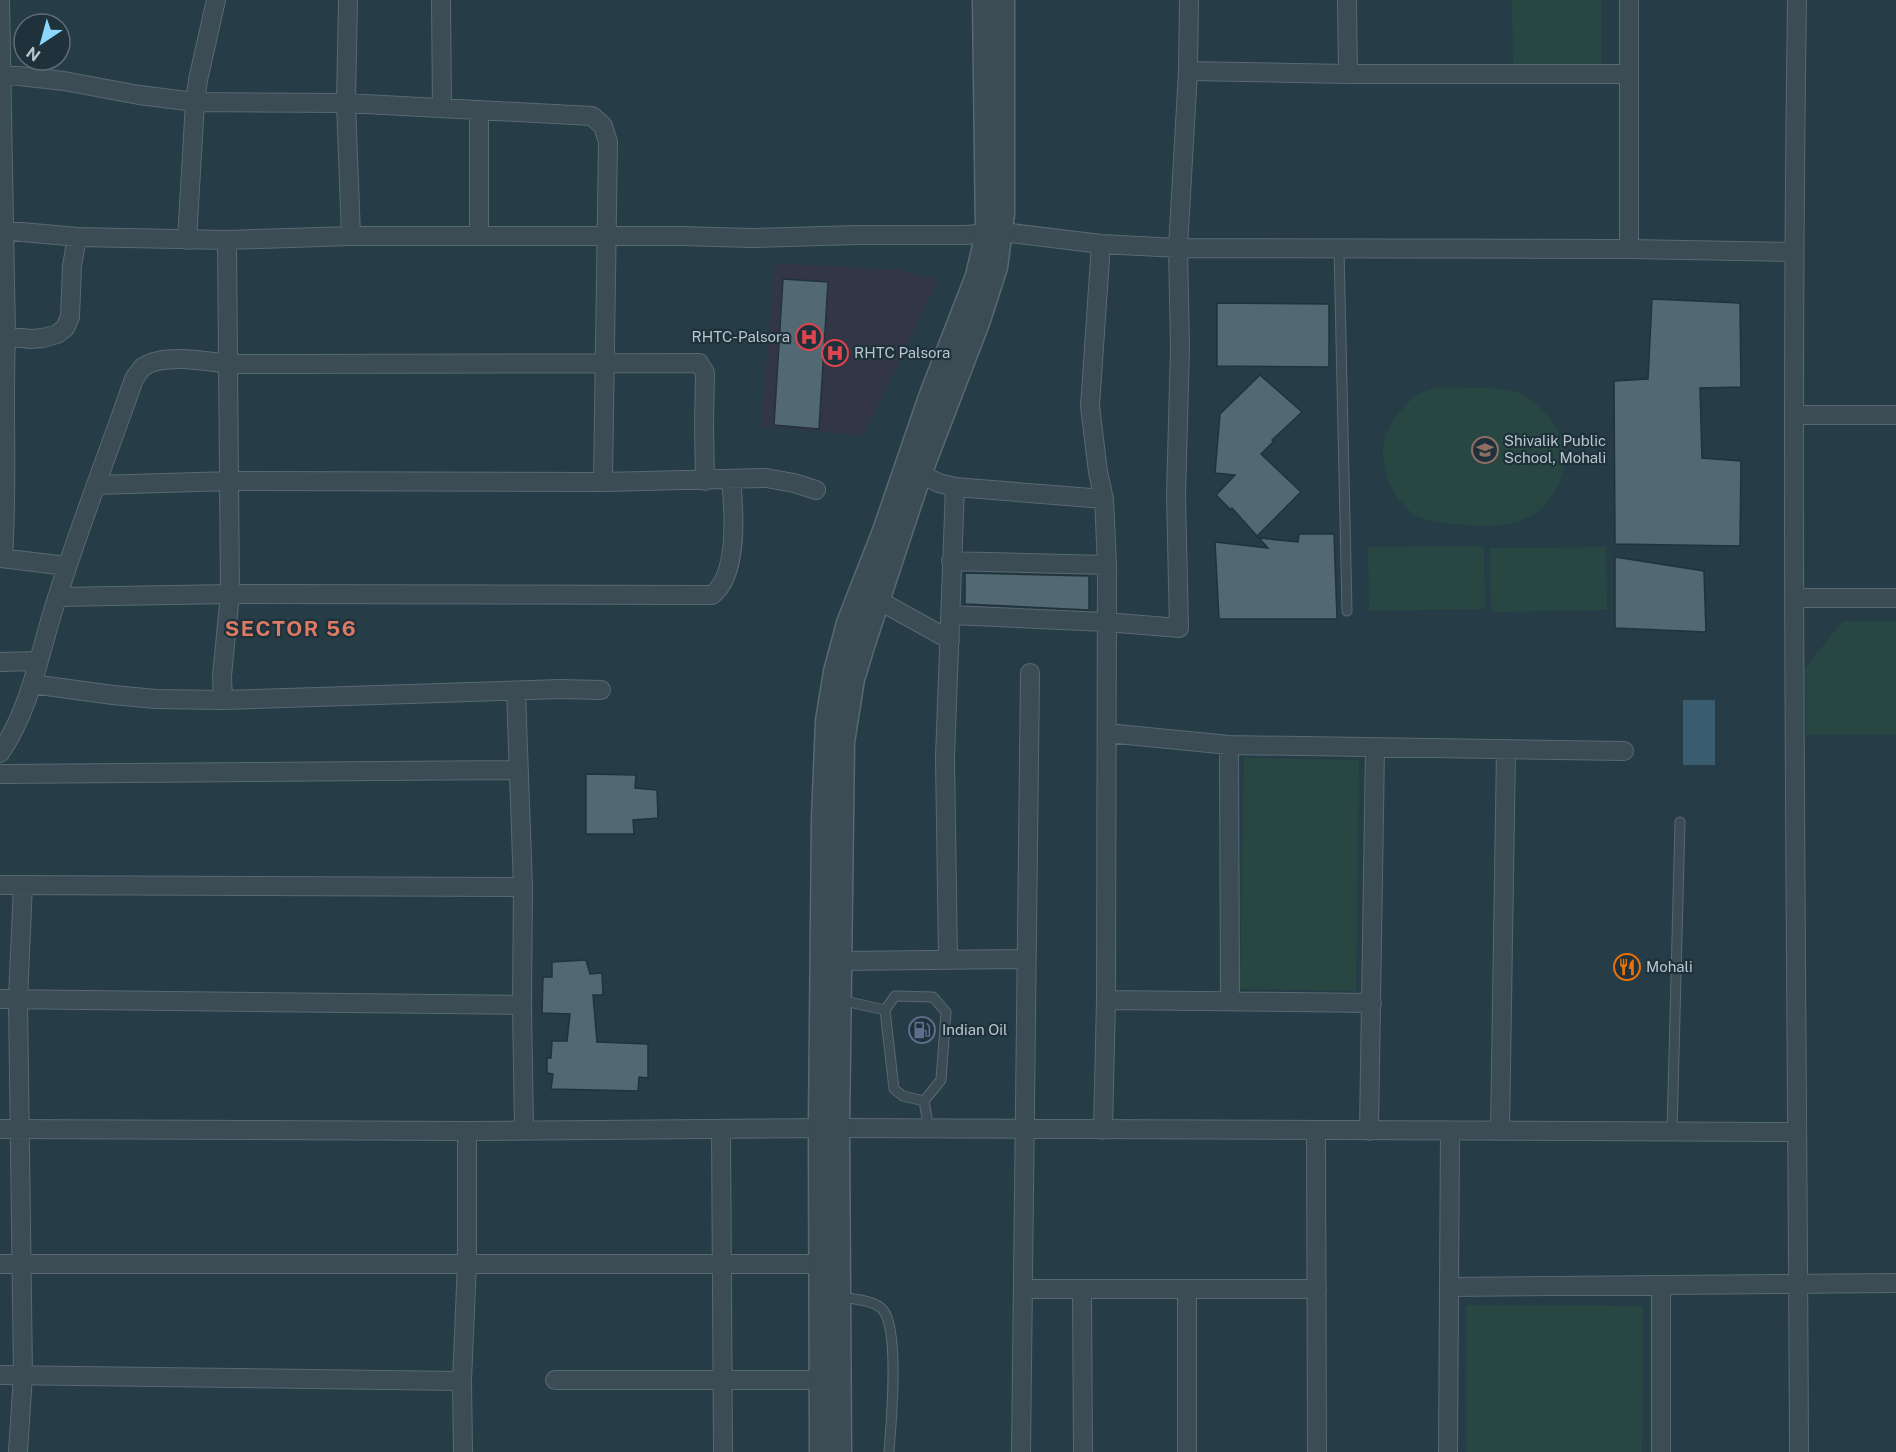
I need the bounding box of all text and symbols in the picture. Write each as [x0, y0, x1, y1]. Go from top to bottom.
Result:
north arrow [12, 12, 72, 72]
text: N [23, 42, 44, 65]
hospital icon: RHTC-Palsora [794, 322, 824, 352]
place label: RHTC-Palsora [692, 328, 790, 345]
hospital icon: RHTC Palsora [820, 338, 850, 368]
place label: RHTC Palsora [854, 344, 950, 361]
place label: Shivalik Public School, Mohali [1504, 432, 1606, 466]
school or university icon: Shivalik Public School, Mohali [1470, 435, 1500, 465]
district label: SECTOR 56 [225, 616, 357, 641]
restaurant icon: Mohali [1612, 952, 1642, 982]
place label: Mohali [1646, 958, 1693, 975]
fuel station icon: Indian Oil [907, 1015, 937, 1045]
place label: Indian Oil [942, 1021, 1008, 1038]

